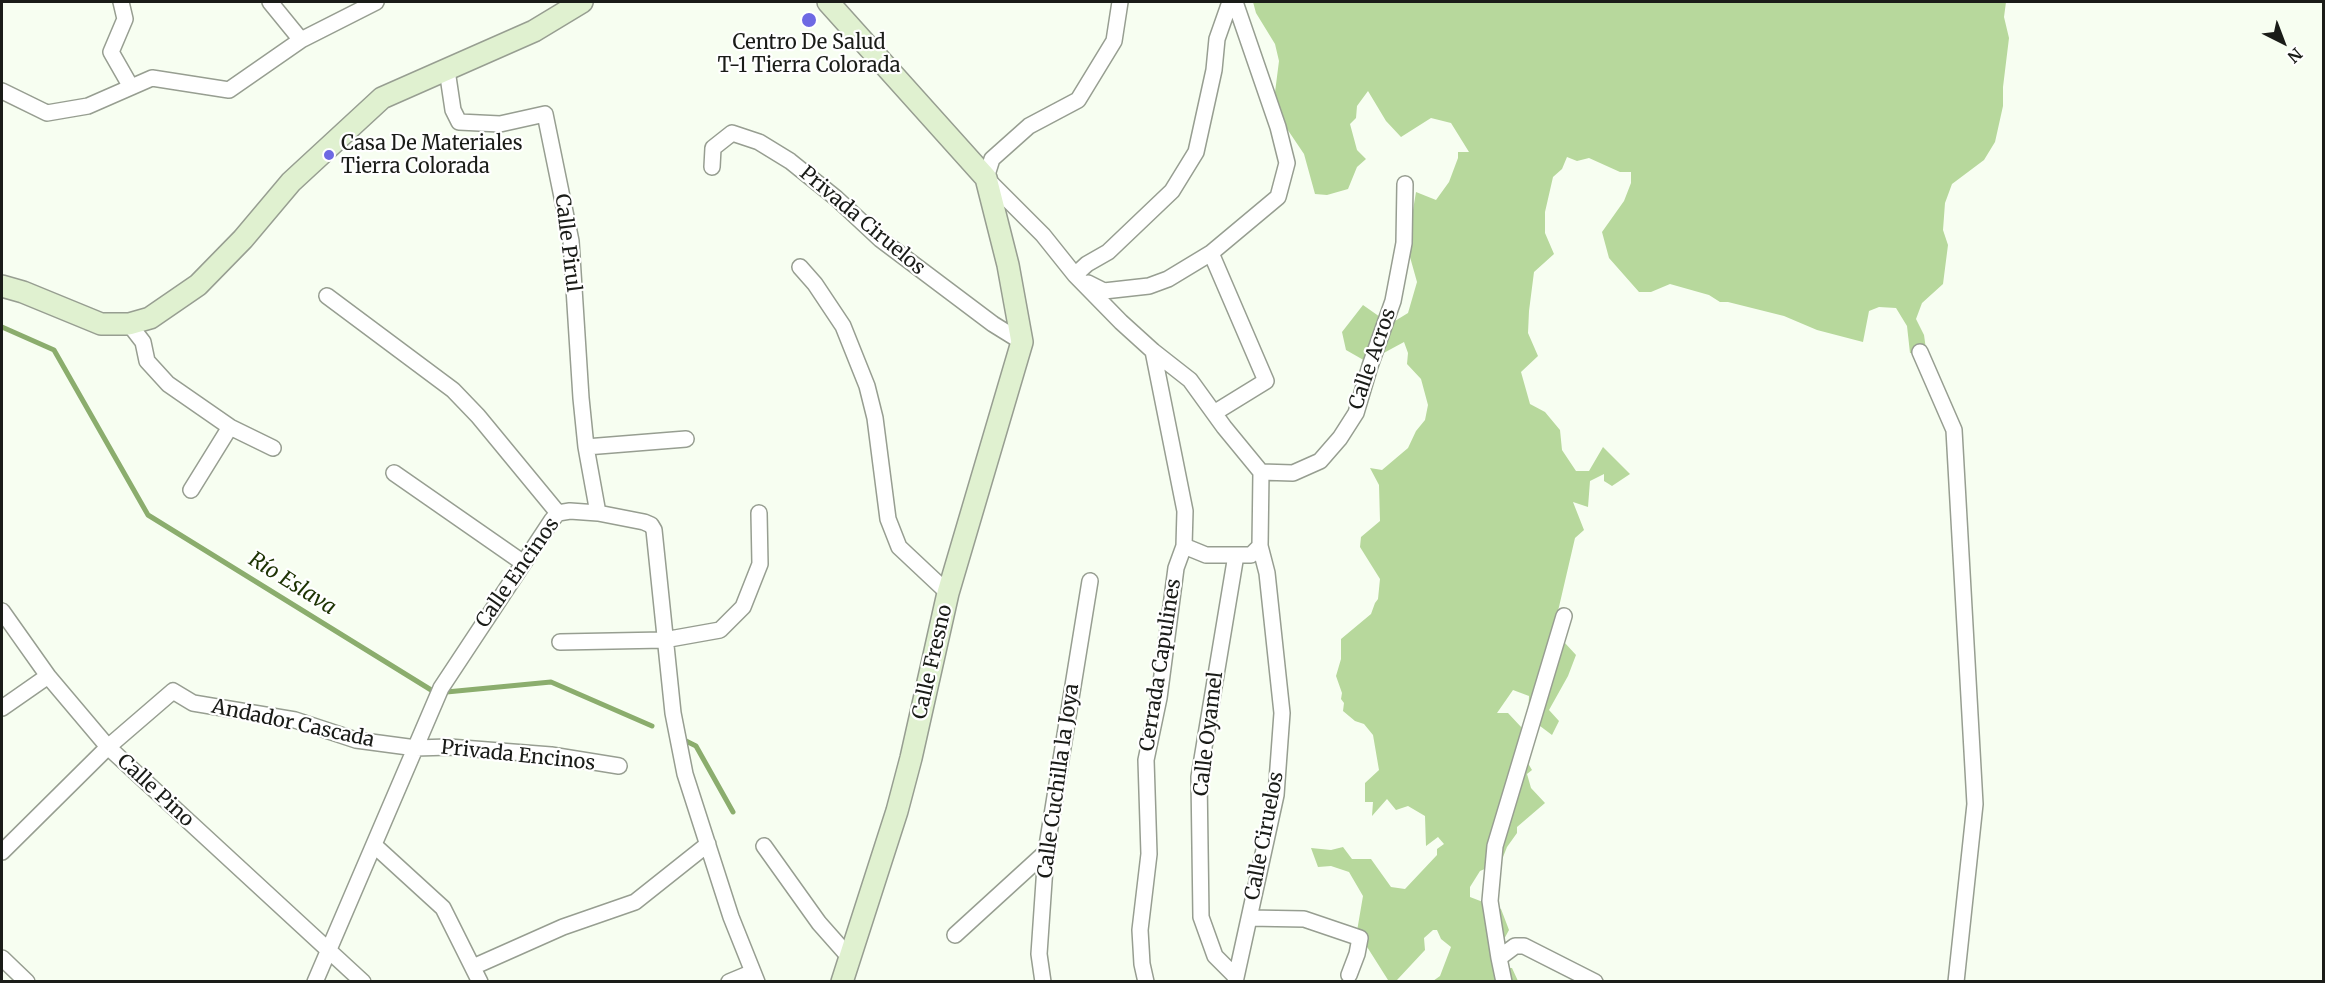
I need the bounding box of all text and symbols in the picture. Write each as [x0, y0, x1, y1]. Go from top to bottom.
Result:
marker: Centro De Salud T-1 Tierra Colorada [800, 11, 818, 29]
north arrow [2253, 12, 2313, 72]
place label: Centro De Salud T-1 Tierra Colorada [718, 31, 900, 78]
text: N [2284, 44, 2306, 67]
place label: Casa De Materiales Tierra Colorada [341, 132, 522, 179]
marker: Casa De Materiales Tierra Colorada [322, 148, 336, 162]
street label: Privada Ciruelos [794, 161, 930, 281]
street label: Calle Pirul [549, 193, 585, 293]
street label: Calle Acros [1344, 305, 1402, 413]
street label: Calle Encinos [471, 513, 565, 633]
water label: Río Eslava [244, 547, 340, 621]
street label: Cerrada Capulines [1135, 577, 1187, 753]
street label: Calle Fresno [908, 602, 958, 722]
street label: Calle Oyamel [1189, 670, 1229, 798]
street label: Calle Cuchilla la Joya [1033, 682, 1085, 880]
street label: Andador Cascada [210, 695, 376, 753]
street label: Privada Encinos [440, 736, 596, 776]
street label: Calle Pino [112, 750, 198, 832]
street label: Calle Ciruelos [1241, 770, 1289, 902]

